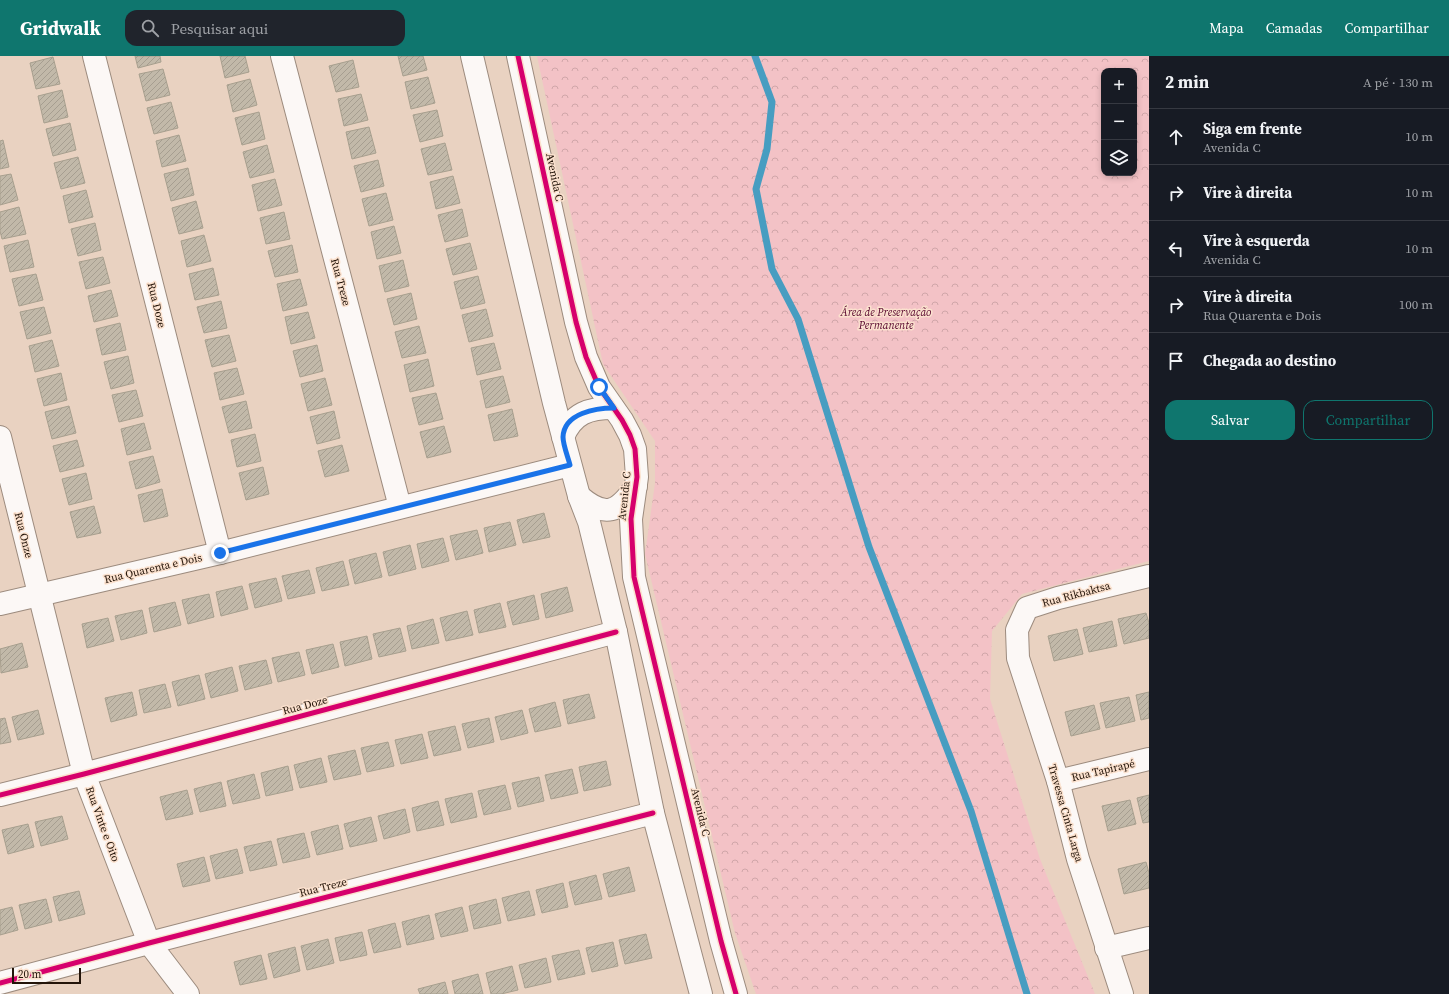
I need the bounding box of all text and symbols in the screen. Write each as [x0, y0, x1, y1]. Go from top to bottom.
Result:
search box [125, 10, 405, 46]
text: Gridwalk [20, 15, 101, 41]
icon: search [139, 17, 161, 39]
text: Pesquisar aqui [171, 18, 268, 39]
text: Mapa [1209, 18, 1244, 38]
text: Camadas [1266, 18, 1322, 38]
text: Compartilhar [1344, 18, 1429, 38]
map controls [1101, 68, 1137, 176]
button: + [1101, 68, 1137, 104]
text: 2 min [1165, 70, 1209, 94]
text: A pé · 130 m [1363, 74, 1433, 91]
button: − [1101, 104, 1137, 140]
text: Siga em frente [1203, 118, 1302, 139]
icon: ahead [1165, 126, 1187, 148]
text: 10 m [1405, 128, 1433, 145]
text: Avenida C [1203, 139, 1261, 156]
button: layers [1101, 140, 1137, 176]
street label: Avenida C [542, 152, 567, 203]
icon: right [1165, 182, 1187, 204]
text: Vire à direita [1203, 182, 1292, 203]
text: 10 m [1405, 184, 1433, 201]
text: Vire à esquerda [1203, 230, 1310, 251]
icon: left [1165, 238, 1187, 260]
text: 10 m [1405, 240, 1433, 257]
text: Avenida C [1203, 251, 1261, 268]
street label: Rua Treze [327, 257, 354, 308]
street label: Rua Doze [144, 281, 169, 330]
text: Vire à direita [1203, 286, 1292, 307]
icon: right [1165, 294, 1187, 316]
text: 100 m [1399, 296, 1433, 313]
park label: Área de Preservação Permanente [840, 305, 932, 333]
text: Rua Quarenta e Dois [1203, 307, 1321, 324]
icon: arrive [1165, 350, 1187, 372]
text: Chegada ao destino [1203, 350, 1336, 371]
route start [590, 378, 608, 396]
button: Salvar [1165, 400, 1295, 440]
button: Compartilhar [1303, 400, 1433, 440]
street label: Avenida C [614, 471, 635, 521]
street label: Rua Onze [11, 511, 37, 560]
route end [211, 544, 229, 562]
street label: Rua Quarenta e Dois [103, 550, 204, 587]
street label: Rua Rikbaktsa [1040, 578, 1112, 611]
street label: Rua Doze [281, 692, 330, 719]
street label: Rua Tapirapé [1070, 756, 1137, 785]
street label: Travessa Cinta Larga [1044, 762, 1087, 864]
street label: Rua Vinte e Oito [82, 785, 123, 864]
street label: Avenida C [687, 787, 714, 838]
street label: Rua Treze [298, 874, 349, 901]
scale bar [12, 966, 81, 985]
text: 20 m [18, 967, 41, 982]

